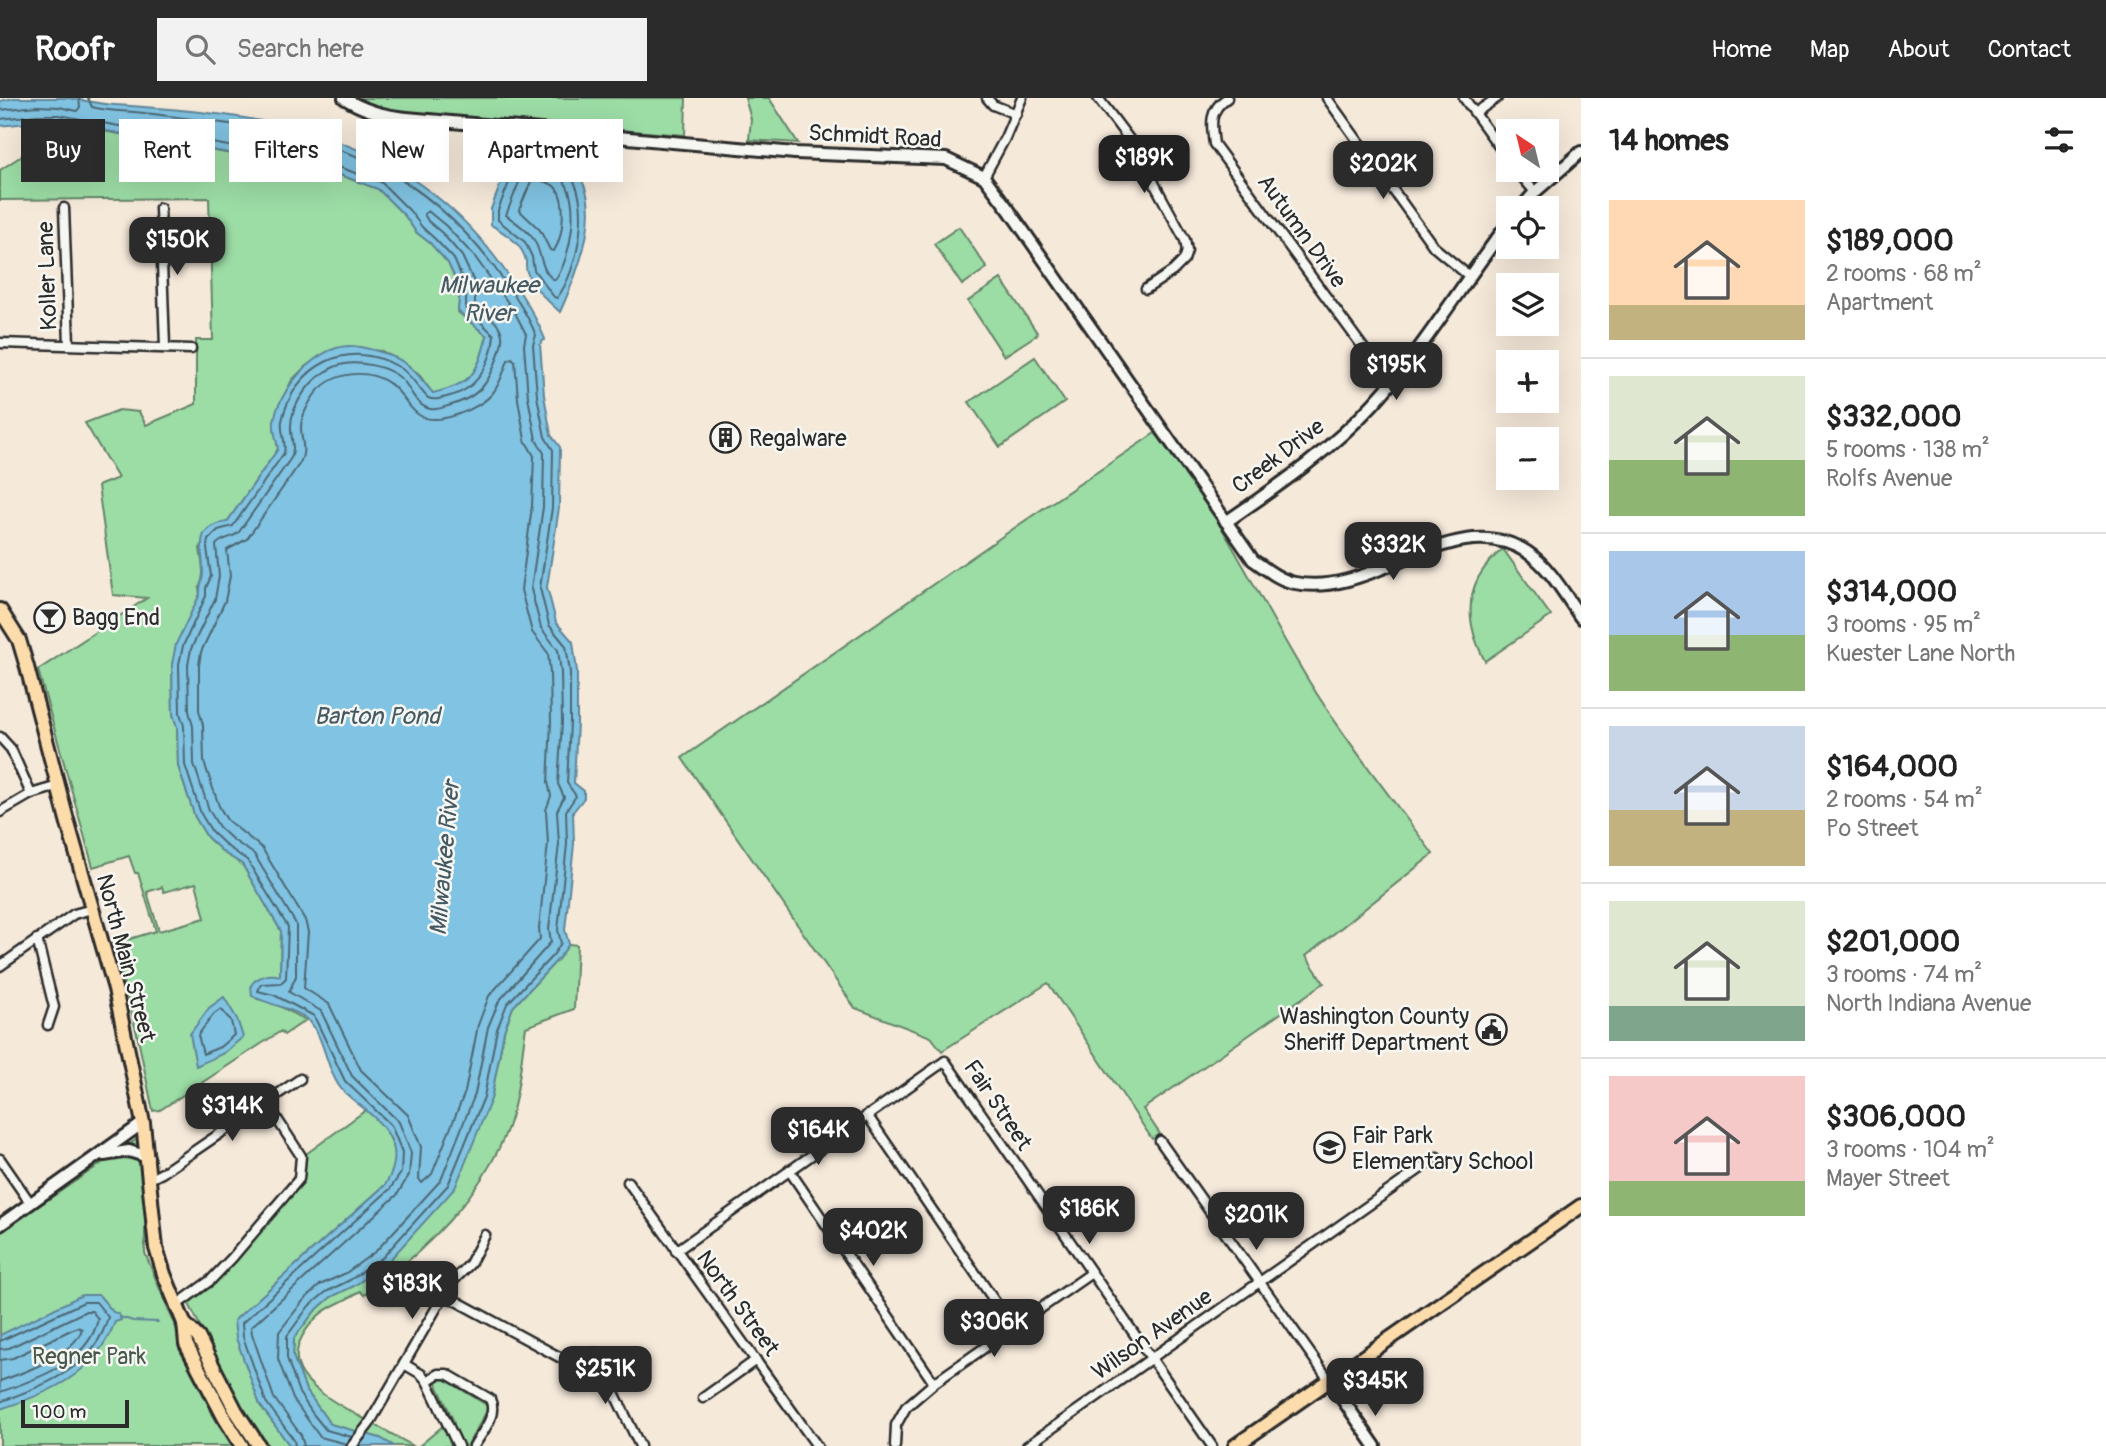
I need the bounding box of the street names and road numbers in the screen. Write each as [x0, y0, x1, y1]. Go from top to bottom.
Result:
street label: Schmidt Road [808, 118, 942, 154]
street label: Autumn Drive [1251, 169, 1353, 294]
street label: Koller Lane [31, 220, 63, 331]
street label: Creek Drive [1226, 411, 1331, 500]
street label: North Main Street [90, 871, 163, 1046]
street label: Fair Street [957, 1054, 1039, 1156]
street label: North Street [690, 1245, 786, 1362]
street label: Wilson Avenue [1086, 1282, 1218, 1386]

